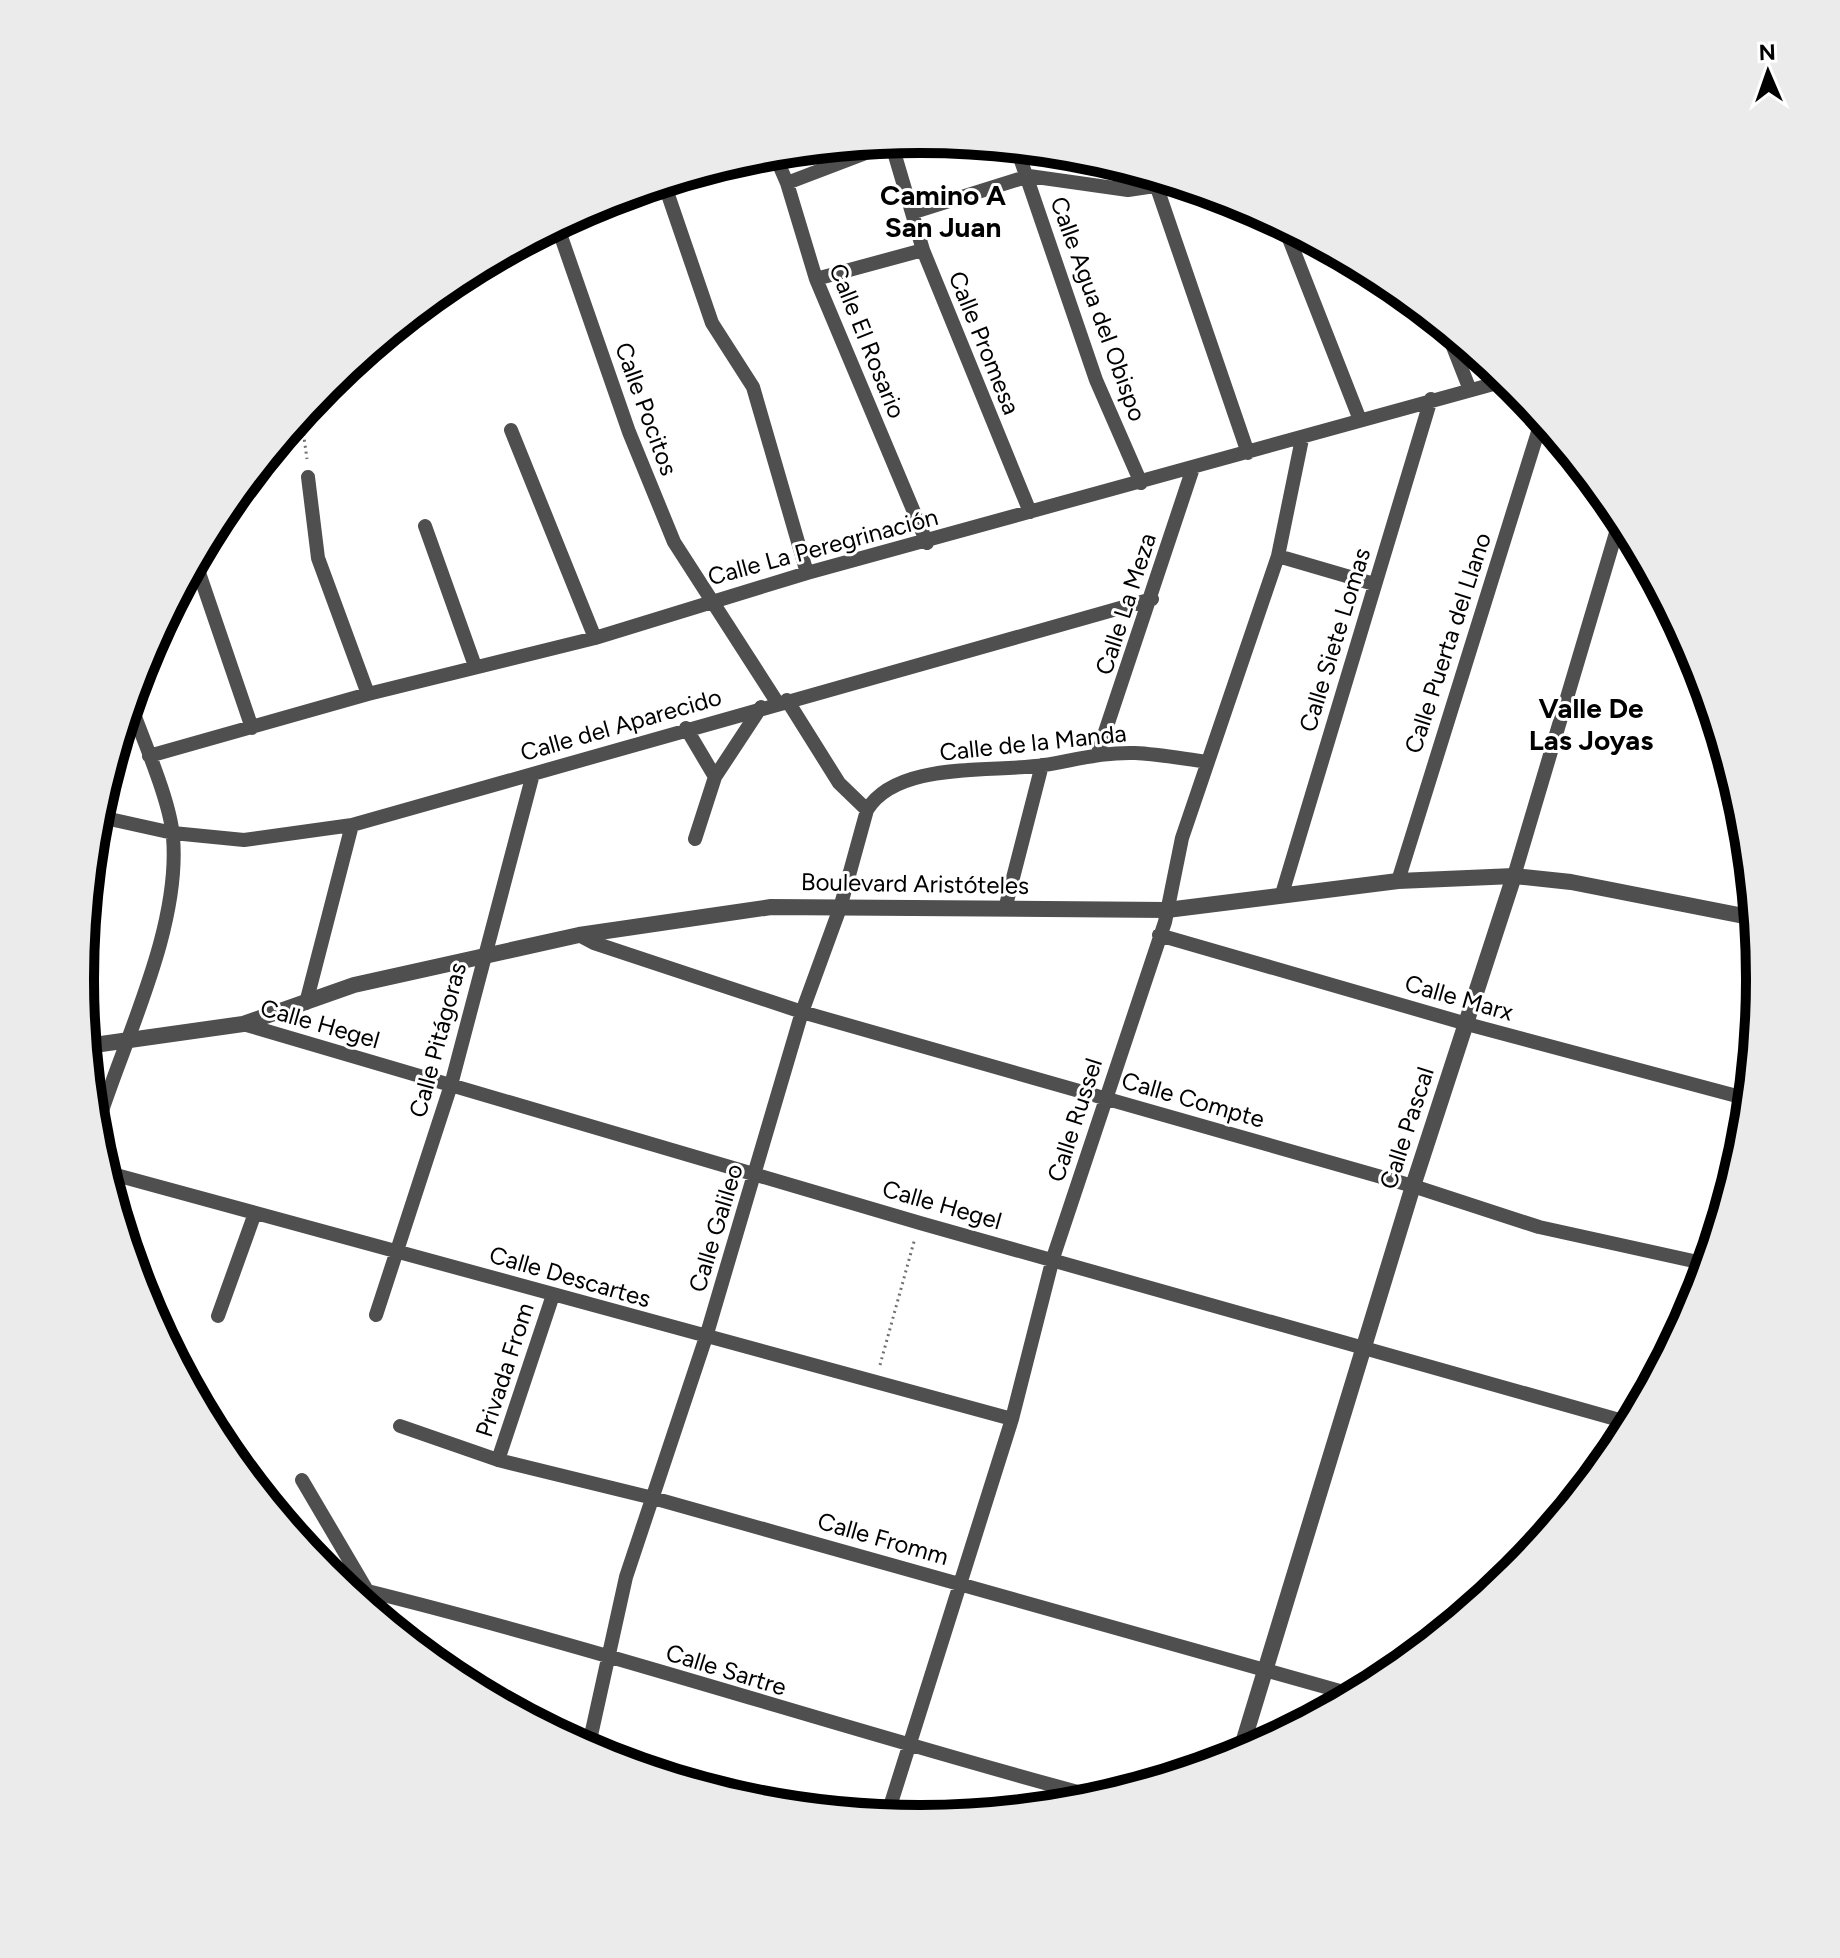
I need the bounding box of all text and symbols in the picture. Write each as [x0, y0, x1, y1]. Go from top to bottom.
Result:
north arrow [1728, 32, 1808, 112]
text: N [1758, 39, 1776, 66]
district label: Camino A San Juan [880, 178, 1006, 244]
street label: Calle Agua del Obispo [1044, 193, 1153, 425]
street label: Calle El Rosario [823, 259, 912, 423]
street label: Calle Promesa [943, 267, 1026, 419]
street label: Calle Pocitos [609, 338, 684, 479]
street label: Calle La Peregrinación [705, 502, 941, 591]
street label: Calle La Meza [1089, 529, 1162, 678]
street label: Calle Puerta del Llano [1398, 529, 1497, 757]
street label: Calle Siete Lomas [1293, 544, 1376, 735]
street label: Calle del Aparecido [517, 682, 725, 767]
district label: Valle De Las Joyas [1529, 691, 1653, 757]
street label: Calle de la Manda [938, 718, 1128, 767]
street label: Boulevard Aristóteles [801, 867, 1029, 900]
street label: Calle Pitágoras [403, 959, 472, 1121]
street label: Calle Marx [1402, 968, 1517, 1027]
street label: Calle Hegel [257, 993, 383, 1054]
street label: Calle Russel [1041, 1054, 1108, 1185]
street label: Calle Pascal [1373, 1063, 1440, 1193]
street label: Calle Compte [1118, 1065, 1268, 1134]
street label: Calle Galileo [682, 1160, 749, 1296]
street label: Calle Hegel [879, 1174, 1005, 1235]
street label: Calle Descartes [486, 1240, 654, 1313]
street label: Privada From [469, 1299, 540, 1441]
street label: Calle Fromm [814, 1506, 952, 1571]
street label: Calle Sartre [662, 1637, 790, 1702]

